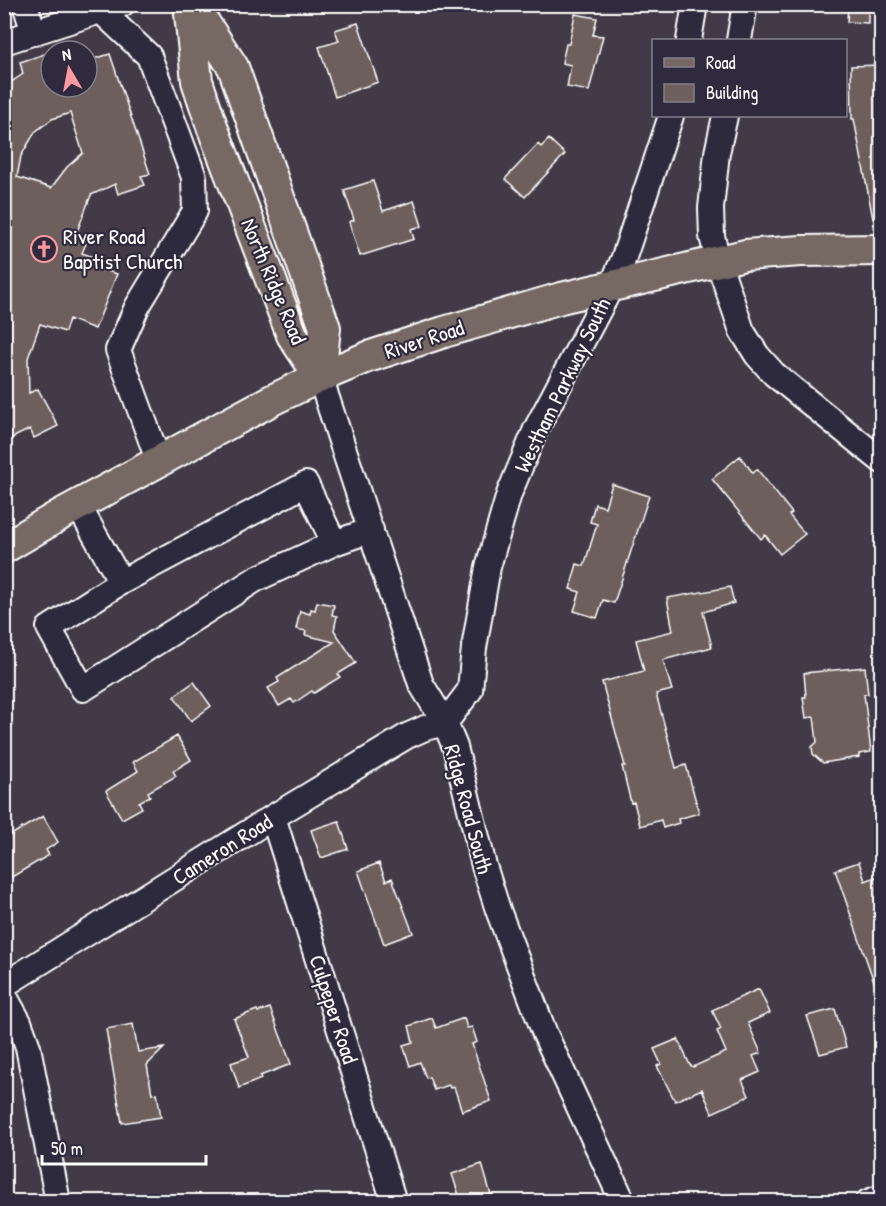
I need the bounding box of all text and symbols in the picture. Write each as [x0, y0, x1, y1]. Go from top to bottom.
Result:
north arrow [39, 39, 99, 99]
legend [652, 39, 847, 117]
text: N [60, 43, 73, 66]
text: Road [706, 50, 736, 75]
text: Building [706, 80, 758, 105]
street label: North Ridge Road [234, 213, 314, 349]
place label: River Road Baptist Church [63, 221, 182, 276]
church icon: River Road Baptist Church [29, 234, 59, 264]
street label: Westham Parkway South [507, 293, 617, 477]
street label: River Road [380, 312, 468, 366]
street label: Ridge Road South [437, 741, 501, 877]
street label: Cameron Road [166, 806, 278, 892]
street label: Culpeper Road [302, 951, 366, 1068]
scale bar [42, 1128, 206, 1166]
text: 50 m [51, 1136, 83, 1161]

